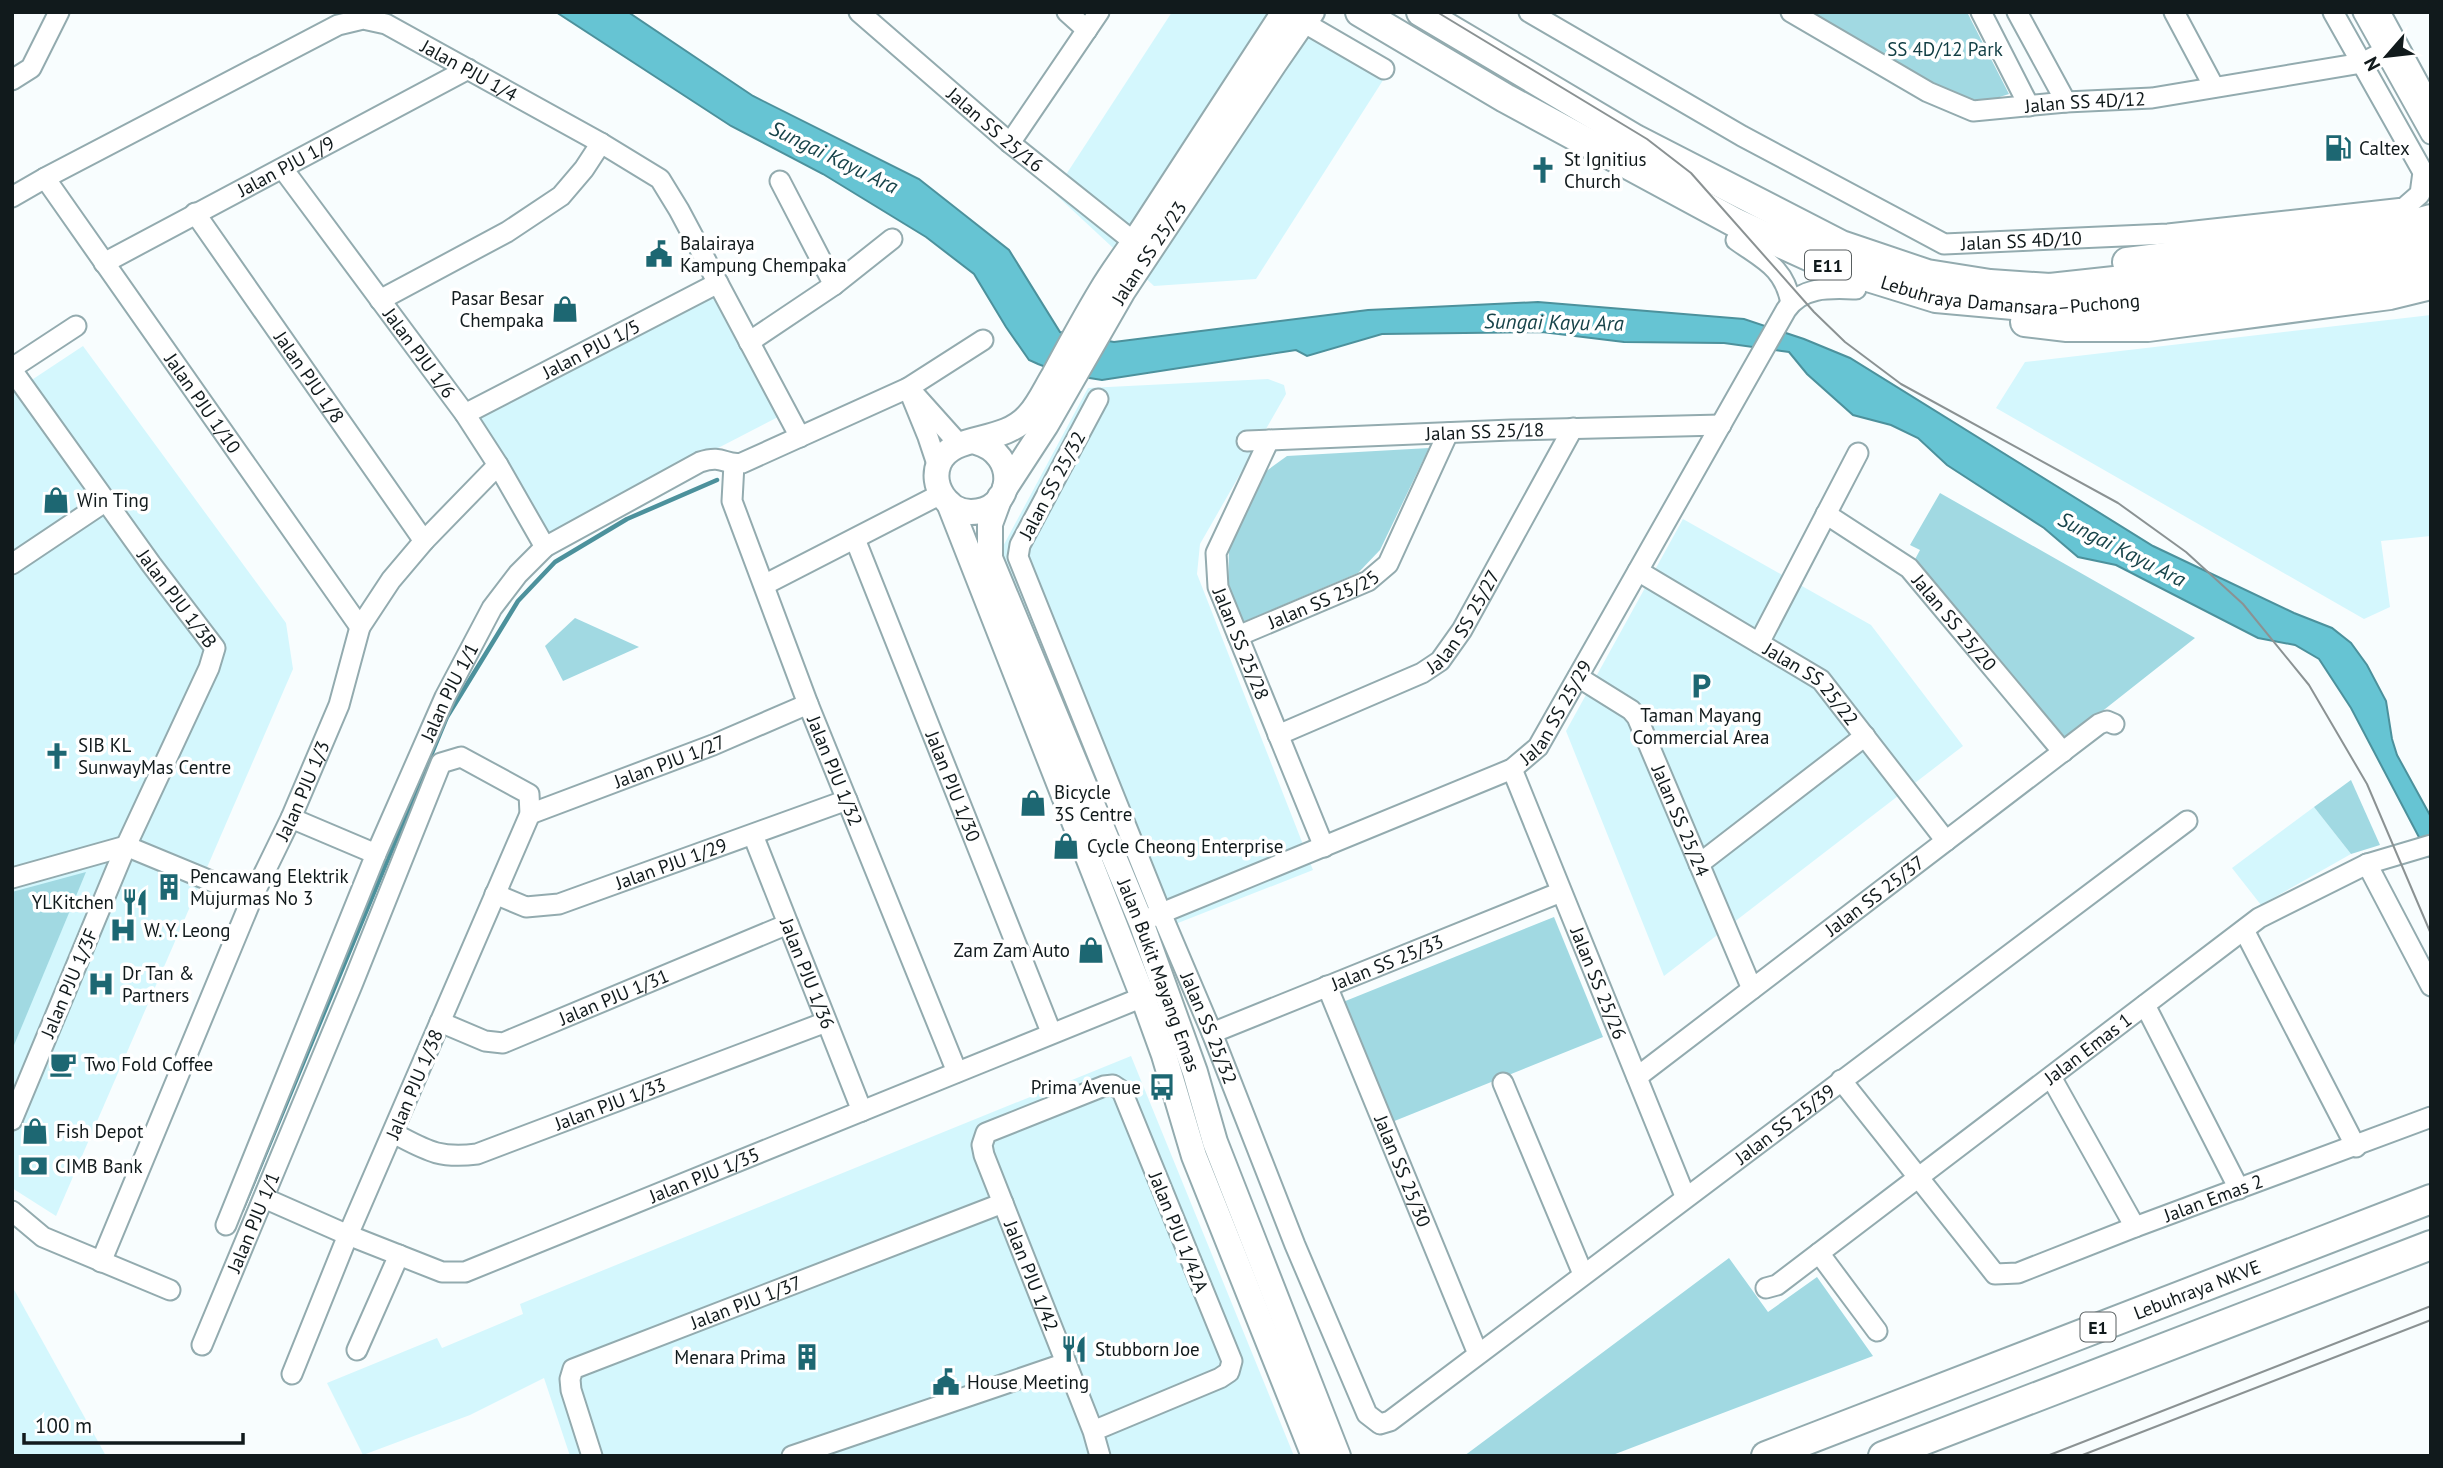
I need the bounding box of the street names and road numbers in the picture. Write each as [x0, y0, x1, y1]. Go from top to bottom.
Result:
street label: Jalan PJU 1/4 [416, 33, 522, 106]
street label: Jalan SS 25/16 [941, 81, 1048, 177]
street label: Jalan SS 4D/12 [2023, 86, 2146, 118]
street label: Jalan PJU 1/9 [232, 130, 338, 202]
street label: Jalan SS 25/23 [1106, 196, 1192, 309]
street label: Jalan SS 4D/10 [1959, 226, 2082, 255]
road number: E11 [1805, 250, 1851, 279]
street label: Lebuhraya Damansara–Puchong [1878, 270, 2141, 320]
street label: Jalan PJU 1/6 [378, 302, 461, 403]
street label: Jalan PJU 1/5 [537, 314, 644, 384]
street label: Jalan PJU 1/8 [269, 326, 350, 428]
street label: Jalan PJU 1/10 [159, 348, 246, 458]
street label: Jalan SS 25/18 [1424, 417, 1544, 446]
street label: Jalan SS 25/32 [1013, 427, 1090, 544]
street label: Jalan PJU 1/3B [132, 544, 222, 653]
street label: Jalan SS 25/25 [1263, 565, 1384, 634]
street label: Jalan SS 25/27 [1421, 565, 1505, 679]
street label: Jalan SS 25/20 [1907, 568, 2002, 676]
street label: Jalan SS 25/28 [1207, 583, 1275, 703]
street label: Jalan SS 25/22 [1759, 636, 1864, 730]
street label: Jalan PJU 1/1 [415, 639, 483, 746]
street label: Jalan SS 25/29 [1514, 656, 1597, 770]
street label: Jalan PJU 1/32 [802, 711, 868, 830]
street label: Jalan PJU 1/30 [920, 727, 986, 845]
street label: Jalan PJU 1/27 [610, 729, 729, 794]
street label: Jalan PJU 1/3 [270, 737, 335, 845]
street label: Jalan SS 25/24 [1646, 760, 1715, 880]
street label: Jalan PJU 1/29 [611, 832, 730, 895]
street label: Jalan SS 25/37 [1819, 850, 1929, 942]
street label: Jalan Bukit Mayang Emas [1112, 874, 1206, 1075]
street label: Jalan PJU 1/36 [775, 914, 840, 1032]
street label: Jalan SS 25/26 [1565, 923, 1632, 1043]
street label: Jalan PJU 1/3F [35, 925, 103, 1042]
street label: Jalan SS 25/33 [1327, 929, 1447, 996]
street label: Jalan PJU 1/31 [554, 963, 672, 1031]
street label: Jalan SS 25/32 [1175, 967, 1243, 1087]
street label: Jalan Emas 1 [2038, 1007, 2136, 1090]
street label: Jalan PJU 1/38 [380, 1026, 448, 1143]
street label: Jalan PJU 1/33 [550, 1072, 669, 1136]
street label: Jalan SS 25/39 [1729, 1079, 1839, 1170]
street label: Jalan SS 25/30 [1369, 1111, 1437, 1231]
street label: Jalan PJU 1/35 [645, 1142, 763, 1208]
street label: Jalan PJU 1/42A [1144, 1167, 1214, 1296]
street label: Jalan PJU 1/1 [221, 1168, 285, 1277]
street label: Jalan Emas 2 [2159, 1169, 2266, 1228]
street label: Jalan PJU 1/42 [999, 1216, 1064, 1335]
street label: Lebuhraya NKVE [2130, 1254, 2264, 1325]
street label: Jalan PJU 1/37 [686, 1270, 805, 1335]
road number: E1 [2080, 1312, 2116, 1342]

